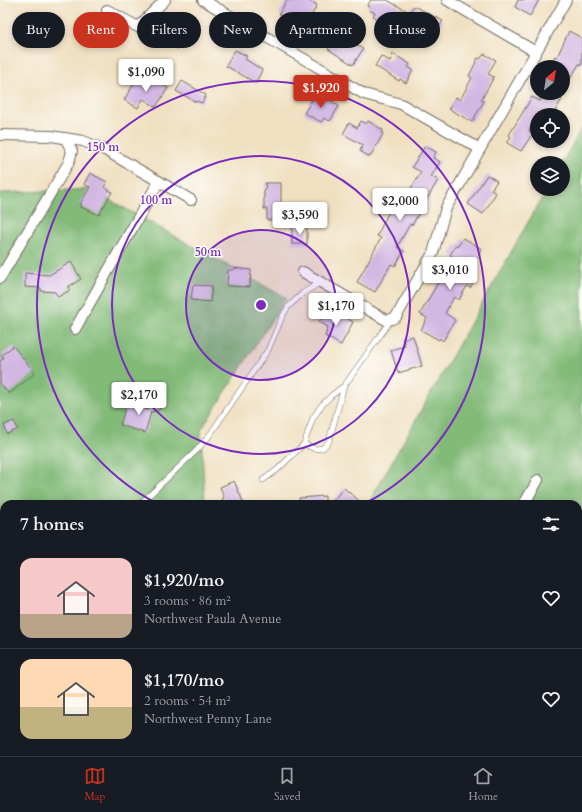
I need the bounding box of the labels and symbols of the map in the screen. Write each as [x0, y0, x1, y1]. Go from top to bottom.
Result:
pin: $1,090 [113, 59, 179, 93]
north arrow [530, 60, 570, 100]
pin: $1,920 [288, 75, 354, 109]
text: 150 m [87, 139, 120, 155]
pin: $2,000 [367, 188, 433, 222]
text: 100 m [140, 192, 173, 208]
pin: $3,590 [267, 202, 333, 236]
text: 50 m [195, 244, 222, 260]
pin: $3,010 [417, 257, 483, 291]
pin: $1,170 [303, 293, 369, 327]
centre of rings [254, 298, 268, 312]
pin: $2,170 [106, 382, 172, 416]

